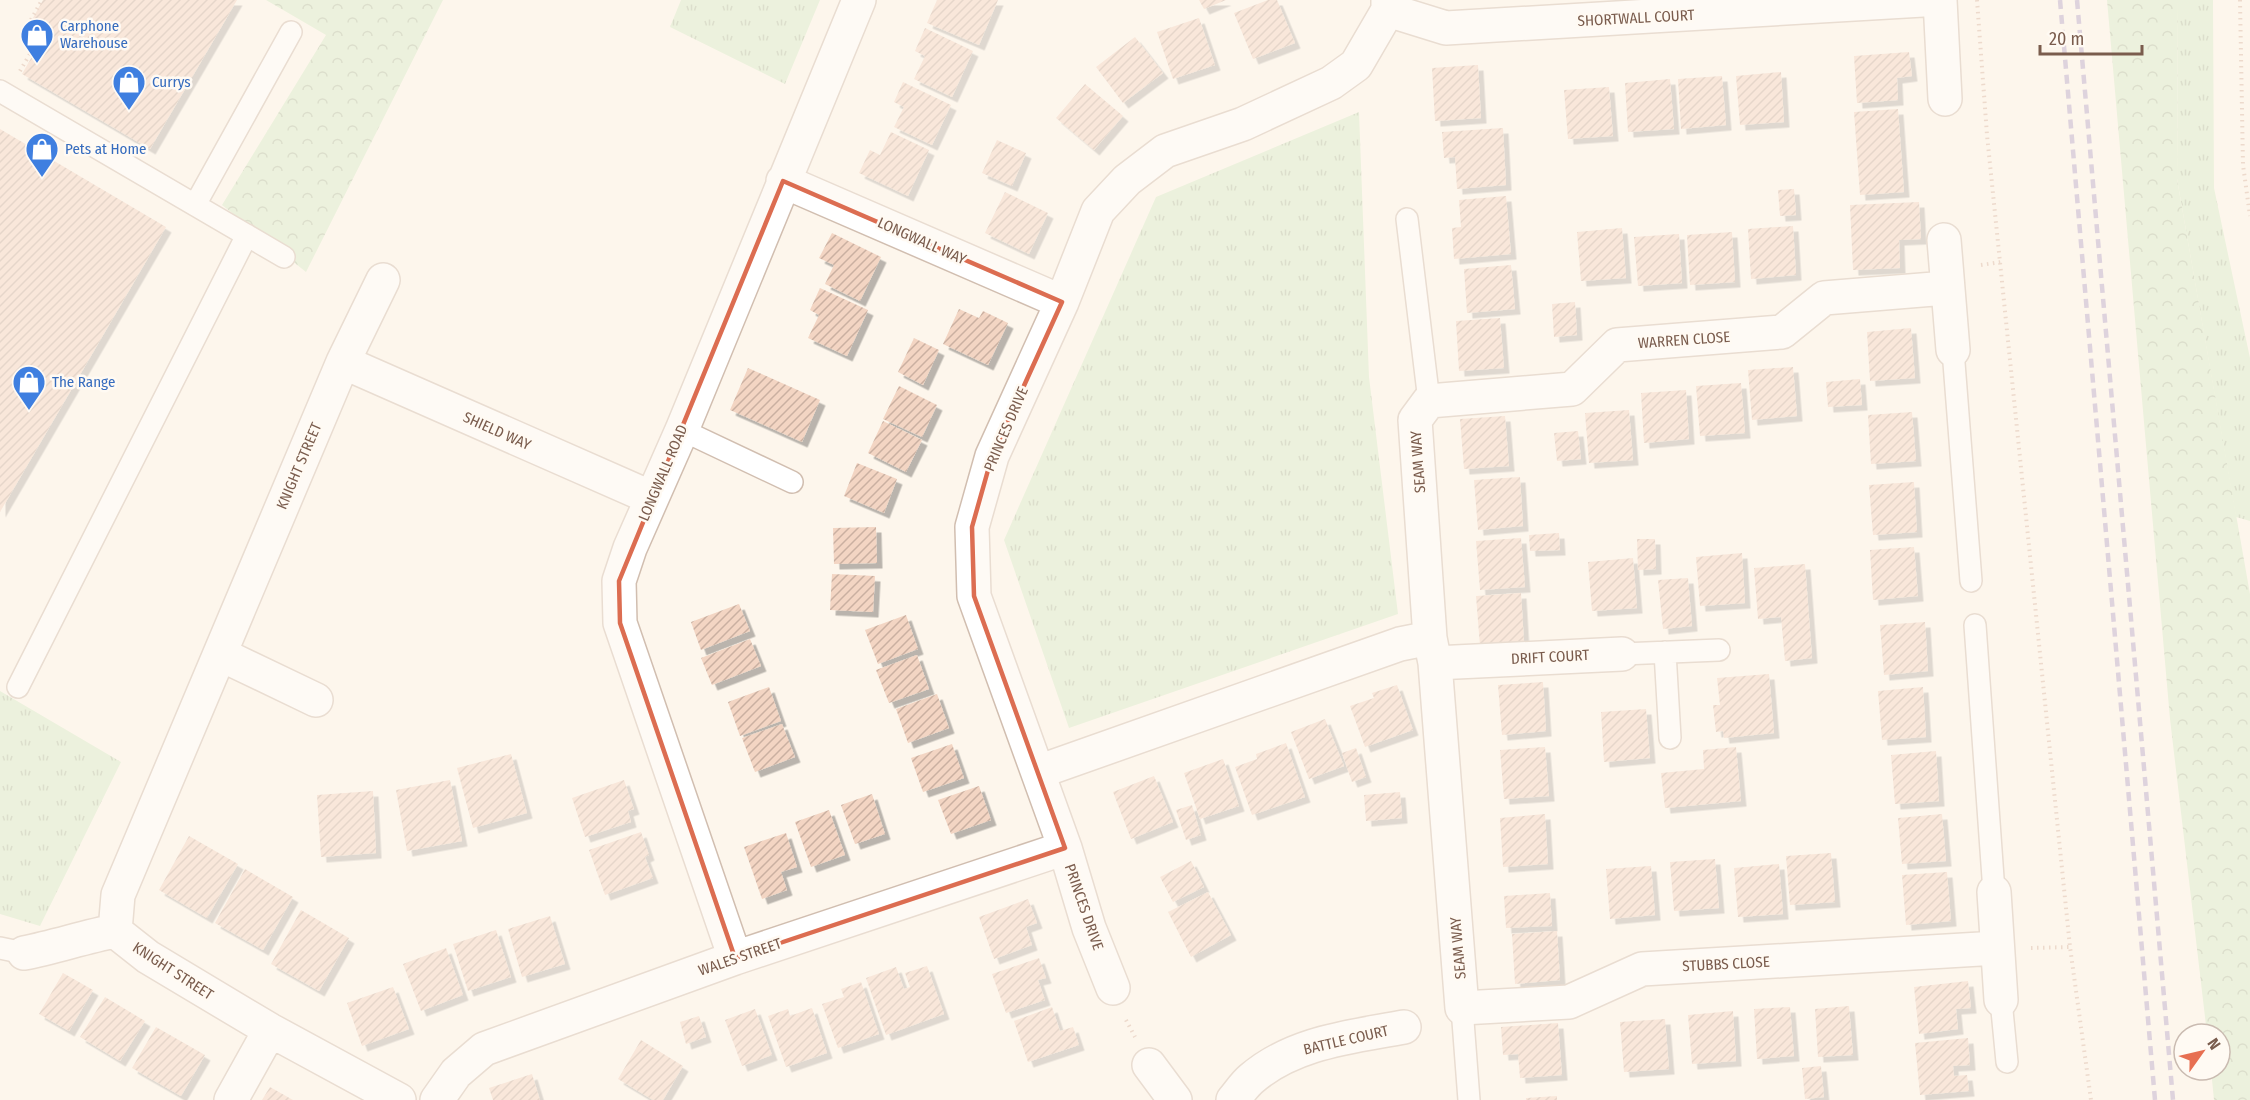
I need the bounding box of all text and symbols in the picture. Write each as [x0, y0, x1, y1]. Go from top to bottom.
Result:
street label: SHORTWALL COURT [1577, 6, 1695, 30]
shop icon: Carphone Warehouse [19, 17, 55, 64]
place label: Carphone Warehouse [60, 17, 128, 52]
scale bar [2040, 18, 2142, 56]
text: 20 m [2049, 28, 2084, 50]
shop icon: Currys [111, 64, 147, 111]
place label: Currys [152, 73, 191, 91]
shop icon: Pets at Home [24, 131, 60, 178]
place label: Pets at Home [65, 140, 146, 158]
street label: LONGWALL WAY [875, 213, 969, 269]
street label: WARREN CLOSE [1637, 328, 1731, 352]
shop icon: The Range [11, 364, 47, 411]
place label: The Range [52, 373, 115, 391]
street label: PRINCES DRIVE [980, 384, 1032, 474]
street label: SHIELD WAY [460, 408, 534, 454]
street label: KNIGHT STREET [273, 420, 325, 512]
street label: LONGWALL ROAD [635, 422, 691, 524]
street label: SEAM WAY [1407, 430, 1429, 494]
street label: DRIFT COURT [1510, 646, 1590, 668]
street label: PRINCES DRIVE [1061, 862, 1107, 952]
street label: SEAM WAY [1446, 916, 1470, 980]
street label: WALES STREET [696, 934, 784, 980]
street label: KNIGHT STREET [129, 938, 217, 1004]
street label: STUBBS CLOSE [1682, 953, 1770, 975]
street label: BATTLE COURT [1302, 1021, 1390, 1059]
north arrow [2172, 1022, 2232, 1082]
text: N [2203, 1035, 2225, 1053]

